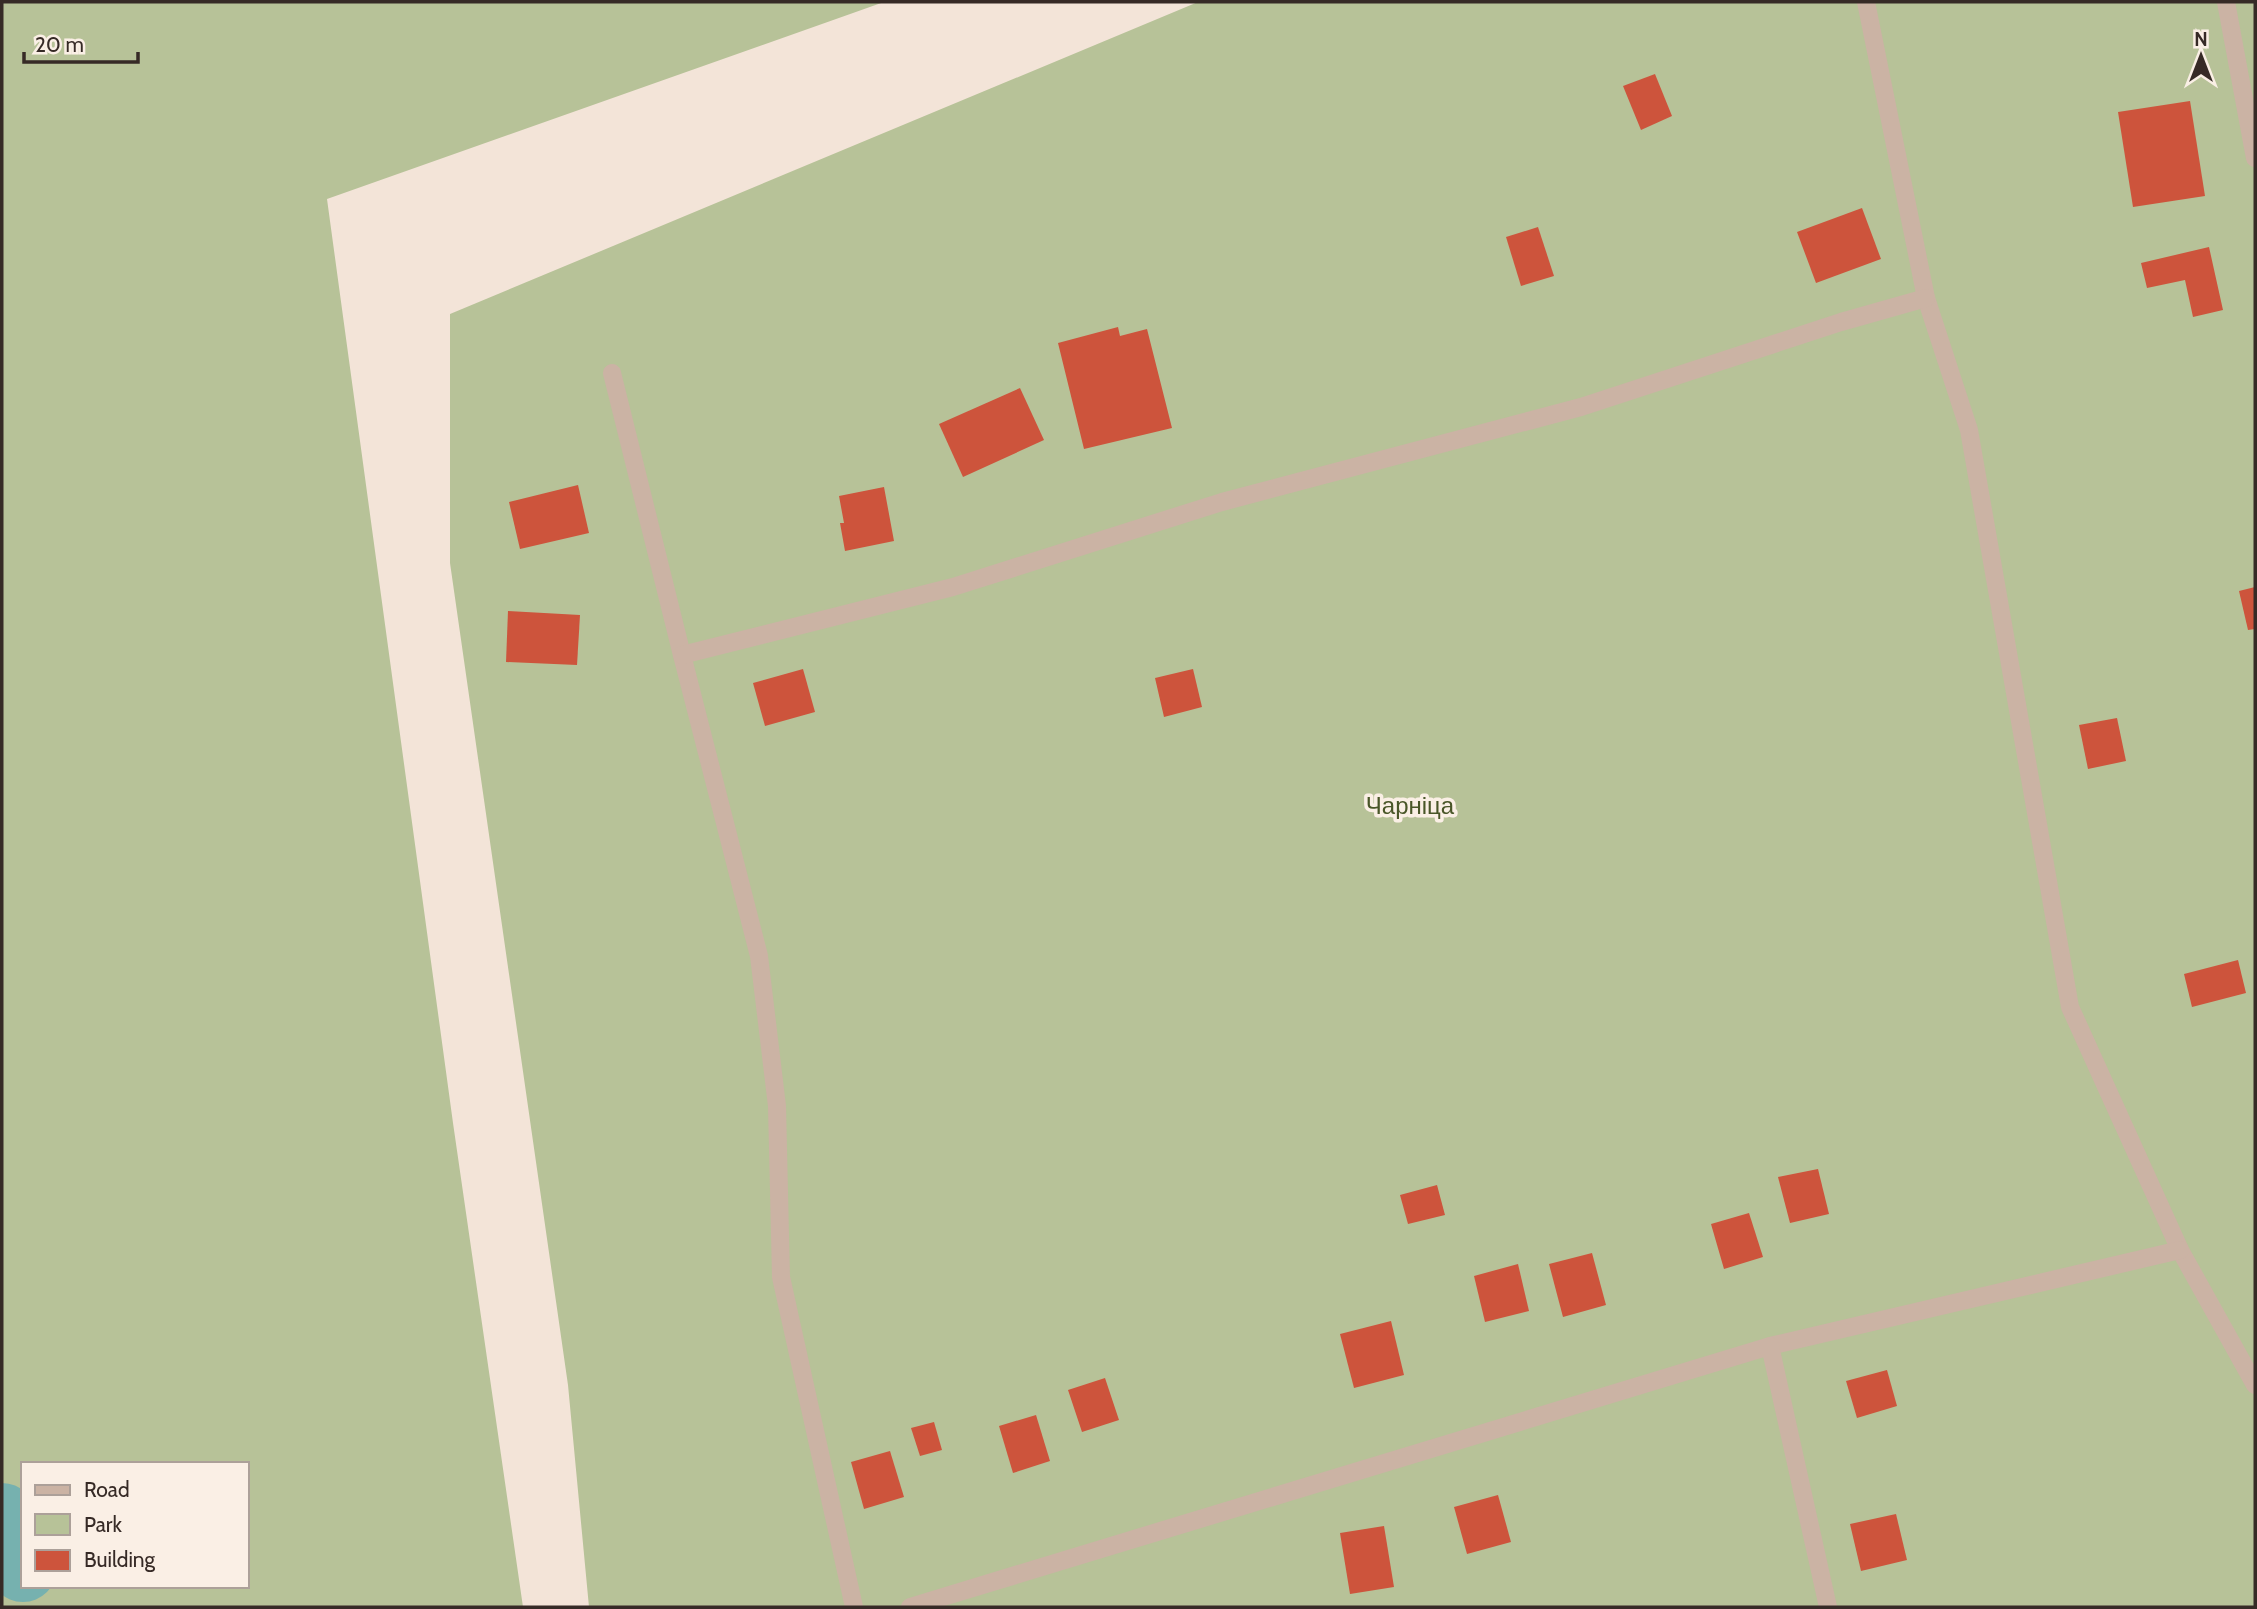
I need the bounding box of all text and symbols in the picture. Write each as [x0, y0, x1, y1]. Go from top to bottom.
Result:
scale bar [24, 21, 138, 65]
north arrow [2166, 21, 2236, 91]
text: N [2194, 28, 2208, 51]
text: 20 m [35, 32, 84, 57]
park label: Чарніца [1366, 791, 1455, 820]
legend [21, 1462, 248, 1588]
text: Road [84, 1477, 130, 1502]
text: Park [84, 1512, 122, 1537]
text: Building [84, 1547, 156, 1572]

